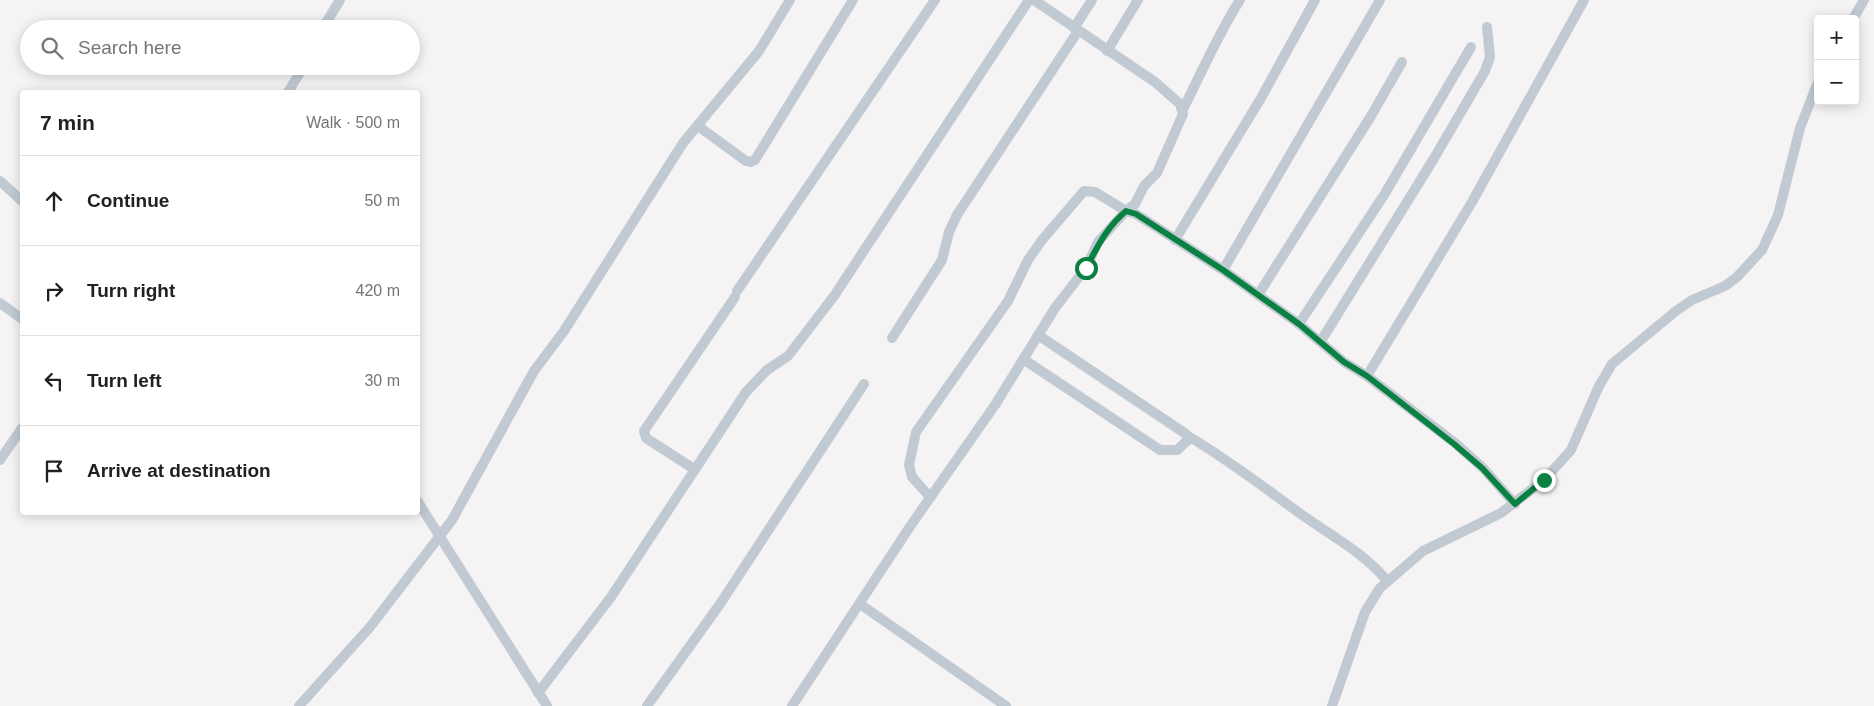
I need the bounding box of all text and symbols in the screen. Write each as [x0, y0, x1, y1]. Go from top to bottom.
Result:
map controls [1814, 15, 1859, 105]
button: + [1814, 15, 1859, 60]
search box [20, 20, 420, 75]
icon: search [38, 34, 66, 62]
text: Search here [78, 37, 182, 58]
button: − [1814, 60, 1859, 105]
text: 7 min [40, 111, 95, 134]
text: Walk · 500 m [306, 114, 400, 131]
icon: ahead [40, 187, 68, 215]
text: Continue [87, 190, 169, 211]
text: 50 m [364, 192, 400, 209]
route start [1075, 257, 1098, 280]
icon: right [40, 277, 68, 305]
text: Turn right [87, 280, 175, 301]
text: 420 m [356, 282, 400, 299]
icon: left [40, 367, 68, 395]
text: Turn left [87, 370, 162, 391]
text: 30 m [364, 372, 400, 389]
icon: arrive [40, 457, 68, 485]
text: Arrive at destination [87, 460, 271, 481]
route end [1533, 469, 1556, 492]

